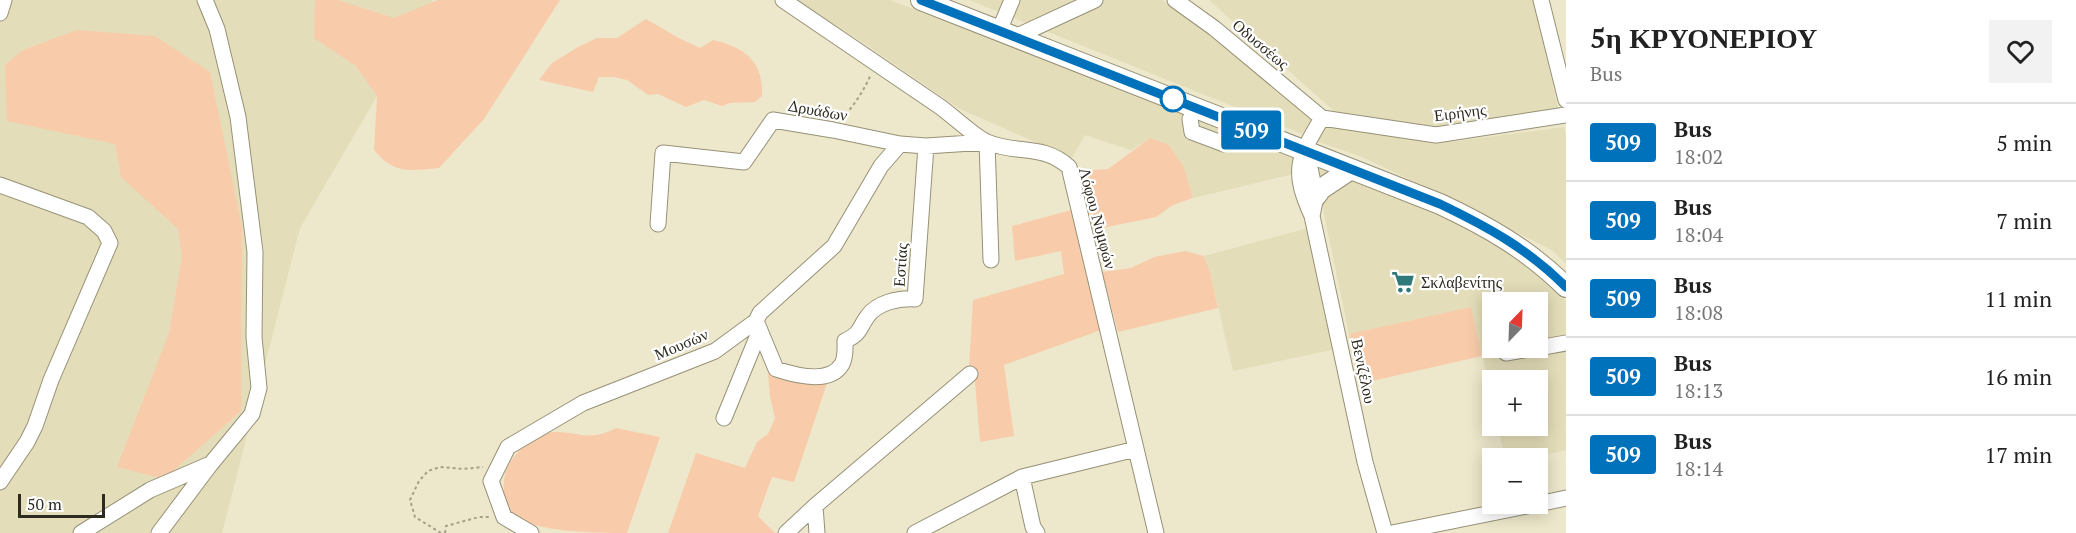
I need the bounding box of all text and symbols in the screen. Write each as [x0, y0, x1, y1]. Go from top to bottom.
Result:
street label: Οδυσσέως [1228, 14, 1295, 75]
text: 5η ΚΡΥΟΝΕΡΙΟΥ [1590, 19, 1817, 56]
button: heart [1989, 20, 2052, 83]
text: Bus [1590, 60, 1622, 87]
unlabelled marker [1160, 86, 1186, 112]
street label: Δρυάδων [787, 94, 849, 126]
street label: Ειρήνης [1433, 98, 1488, 126]
line badge: 509 [1216, 110, 1286, 150]
text: Bus [1674, 114, 1712, 143]
text: 509 [1233, 116, 1269, 144]
text: 509 [1605, 128, 1641, 156]
text: 5 min [1996, 128, 2052, 157]
text: 18:02 [1674, 143, 1723, 170]
street label: Λόφου Νυμφών [1074, 165, 1122, 271]
text: Bus [1674, 192, 1712, 221]
text: 509 [1605, 206, 1641, 234]
text: 7 min [1996, 206, 2052, 235]
text: 18:04 [1674, 221, 1723, 248]
street label: Εστίας [887, 242, 913, 288]
supermarket icon: Σκλαβενίτης [1390, 269, 1416, 295]
text: Bus [1674, 270, 1712, 299]
place label: Σκλαβενίτης [1421, 271, 1503, 293]
text: 509 [1605, 284, 1641, 312]
text: 11 min [1985, 284, 2052, 313]
north arrow [1482, 292, 1548, 358]
map controls [1482, 292, 1548, 514]
text: 18:08 [1674, 299, 1723, 326]
street label: Μουσών [651, 323, 711, 365]
street label: Βενιζέλου [1346, 336, 1382, 406]
text: Bus [1674, 348, 1712, 377]
text: 509 [1605, 362, 1641, 390]
text: 16 min [1985, 362, 2052, 391]
button: + [1482, 370, 1548, 436]
text: 18:13 [1674, 377, 1723, 404]
text: Bus [1674, 426, 1712, 455]
text: 509 [1605, 440, 1641, 468]
text: 17 min [1985, 440, 2052, 469]
button: − [1482, 448, 1548, 514]
text: 18:14 [1674, 455, 1723, 482]
scale bar [18, 491, 105, 518]
text: 50 m [27, 493, 62, 515]

